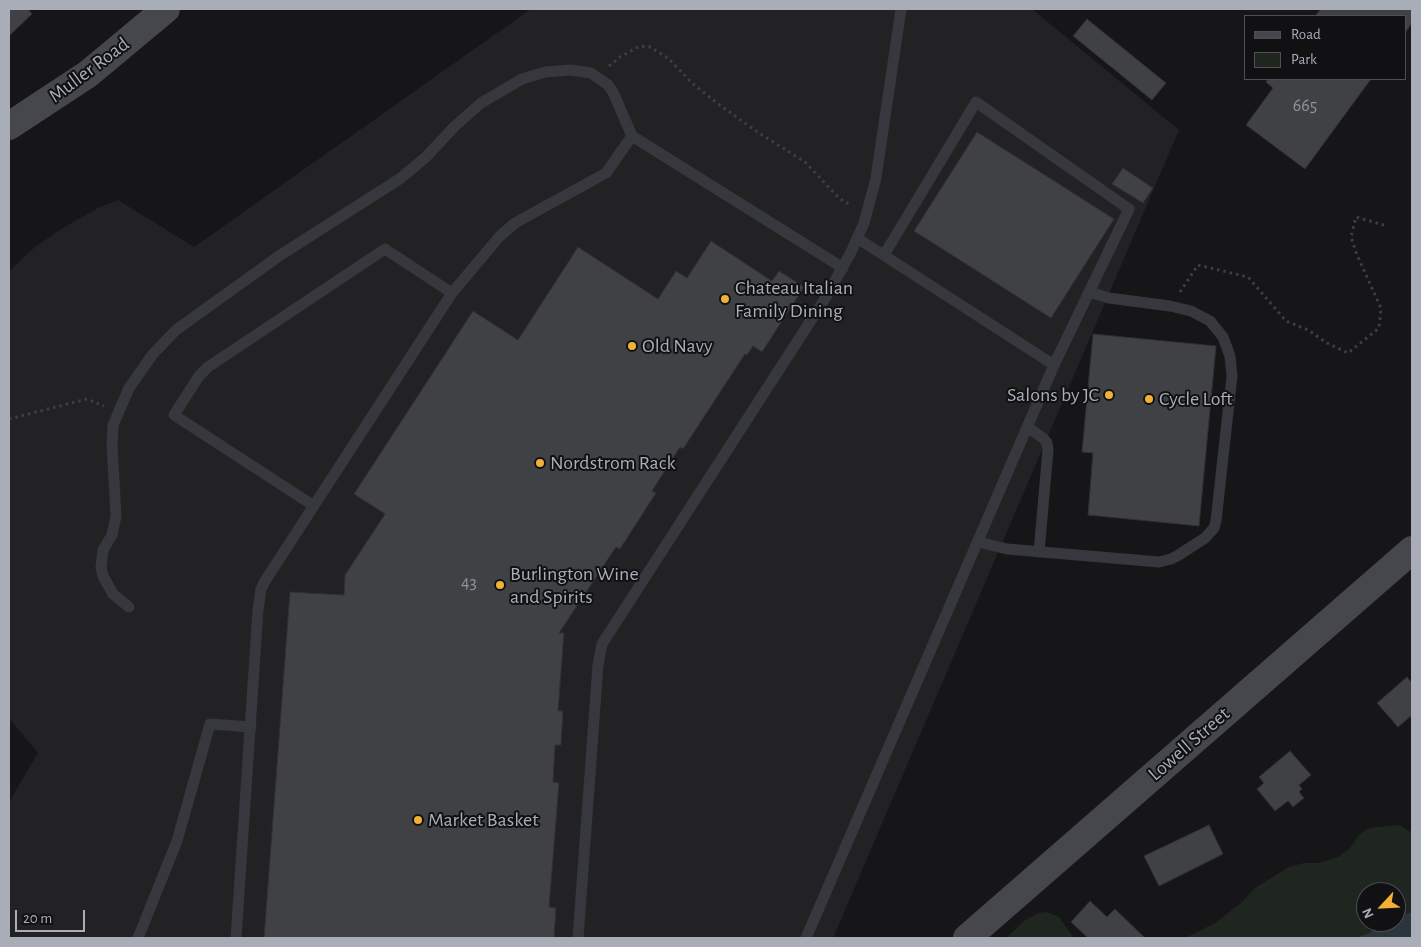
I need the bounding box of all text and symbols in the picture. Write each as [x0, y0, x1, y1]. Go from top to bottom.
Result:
legend [1244, 15, 1406, 80]
text: Road [1291, 27, 1321, 42]
street label: Muller Road [44, 32, 134, 108]
text: Park [1291, 52, 1317, 67]
house number: 665 [1293, 95, 1317, 117]
place label: Chateau Italian Family Dining [735, 276, 853, 323]
marker: Chateau Italian Family Dining [719, 293, 731, 305]
place label: Old Navy [642, 334, 713, 358]
marker: Old Navy [626, 340, 638, 352]
place label: Salons by JC [1007, 383, 1099, 407]
place label: Cycle Loft [1159, 387, 1233, 411]
marker: Salons by JC [1103, 389, 1115, 401]
marker: Cycle Loft [1143, 393, 1155, 405]
place label: Nordstrom Rack [550, 451, 676, 475]
marker: Nordstrom Rack [534, 457, 546, 469]
place label: Burlington Wine and Spirits [510, 562, 639, 609]
house number: 43 [461, 572, 477, 594]
marker: Burlington Wine and Spirits [494, 579, 506, 591]
street label: Lowell Street [1143, 702, 1235, 786]
place label: Market Basket [428, 808, 539, 832]
marker: Market Basket [412, 814, 424, 826]
north arrow [1356, 882, 1406, 932]
scale bar [18, 900, 88, 932]
text: N [1360, 906, 1377, 920]
text: 20 m [23, 911, 52, 926]

